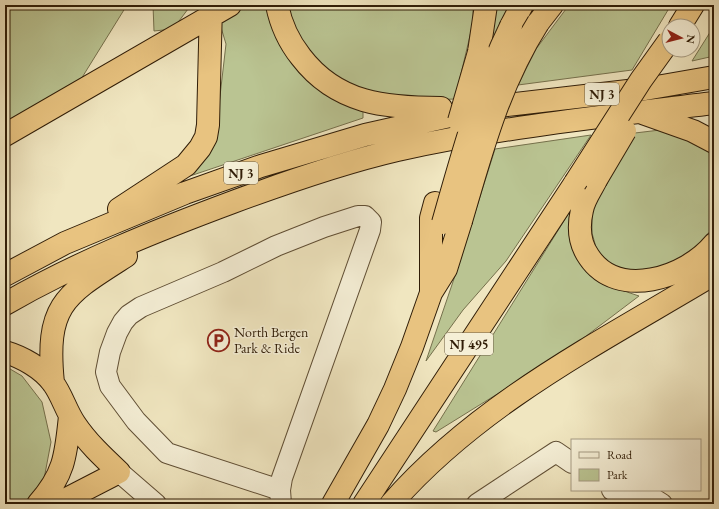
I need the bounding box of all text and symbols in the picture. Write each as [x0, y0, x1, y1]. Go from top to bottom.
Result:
north arrow [661, 18, 701, 58]
text: N [683, 34, 698, 45]
road number: NJ 3 [585, 83, 619, 105]
road number: NJ 3 [224, 162, 258, 184]
place label: North Bergen Park & Ride [234, 323, 309, 357]
parking icon: North Bergen Park & Ride [205, 327, 231, 353]
road number: NJ 495 [445, 333, 493, 355]
legend [571, 439, 701, 491]
text: Road [607, 447, 633, 463]
text: Park [607, 467, 628, 483]

